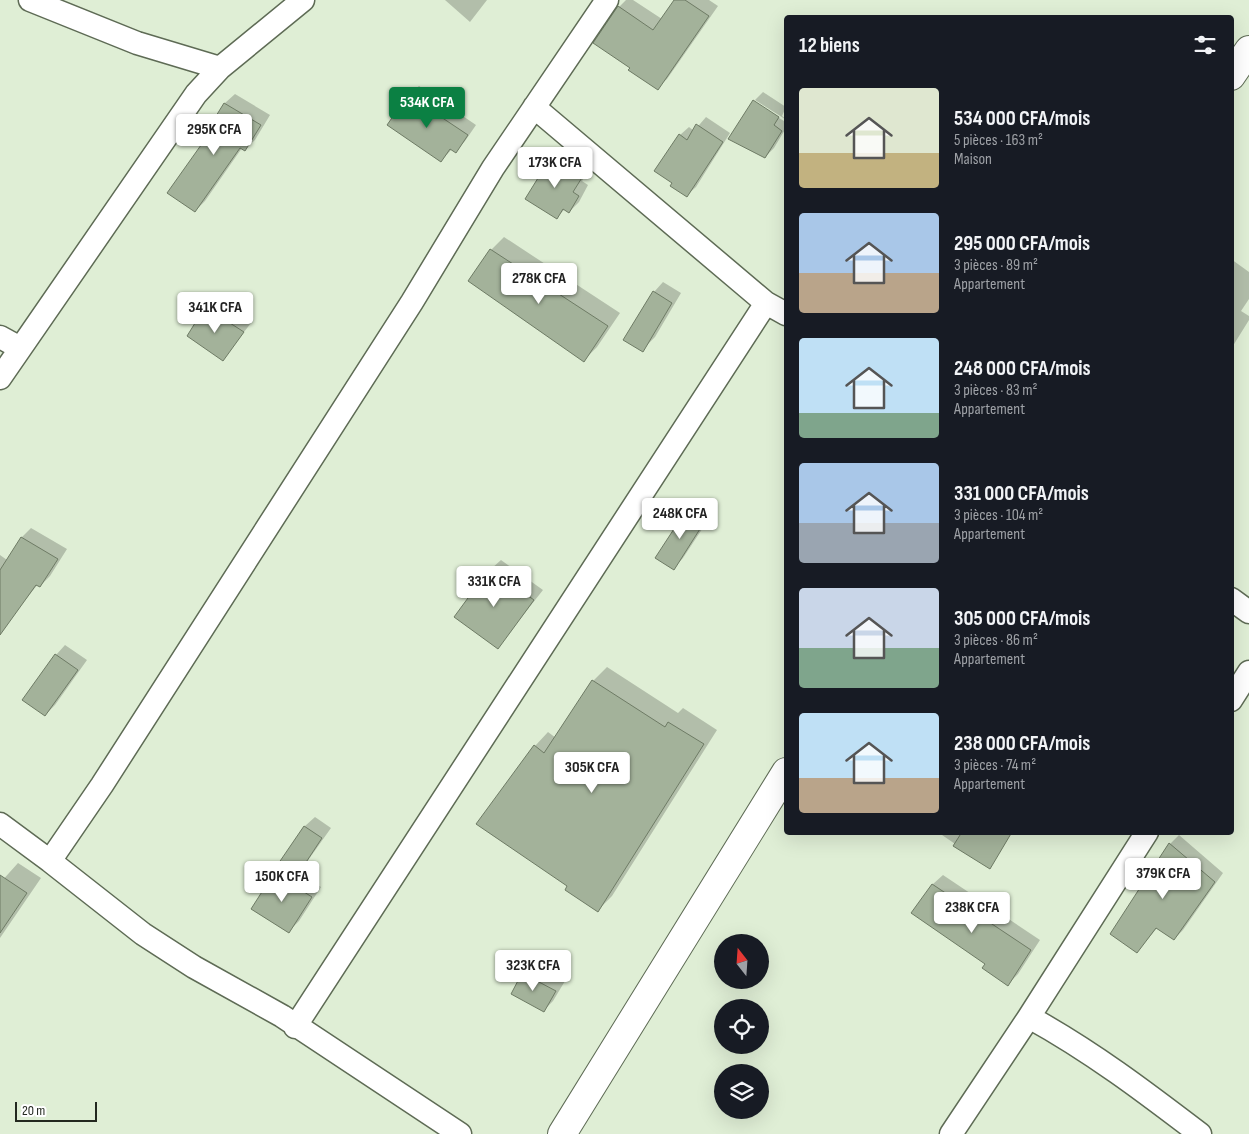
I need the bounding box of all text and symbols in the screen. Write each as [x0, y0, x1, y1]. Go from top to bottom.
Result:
icon: filters [1191, 31, 1219, 59]
text: 12 biens [799, 33, 860, 58]
pin: 534K CFA [375, 86, 479, 129]
text: 534K CFA [400, 93, 454, 112]
text: 534 000 CFA/mois [954, 106, 1090, 131]
icon: home [839, 108, 899, 168]
pin: 295K CFA [162, 114, 266, 156]
text: 295K CFA [187, 120, 241, 139]
text: 5 pièces · 163 m² [954, 131, 1043, 150]
pin: 173K CFA [503, 146, 607, 189]
text: Maison [954, 150, 992, 169]
text: 173K CFA [529, 153, 581, 172]
text: 295 000 CFA/mois [954, 231, 1090, 256]
icon: home [839, 233, 899, 293]
text: 3 pièces · 89 m² [954, 256, 1038, 275]
pin: 278K CFA [487, 262, 591, 305]
text: 278K CFA [512, 269, 566, 288]
text: Appartement [954, 275, 1025, 294]
pin: 341K CFA [163, 292, 267, 334]
text: 341K CFA [188, 298, 242, 317]
text: 248 000 CFA/mois [954, 356, 1091, 381]
icon: home [839, 358, 899, 418]
text: 3 pièces · 83 m² [954, 381, 1038, 400]
text: Appartement [954, 400, 1025, 419]
text: 331 000 CFA/mois [954, 481, 1089, 506]
icon: home [839, 483, 899, 543]
pin: 248K CFA [628, 498, 732, 540]
text: 248K CFA [653, 504, 707, 523]
text: 3 pièces · 104 m² [954, 506, 1043, 525]
text: Appartement [954, 525, 1025, 544]
pin: 331K CFA [442, 566, 546, 608]
text: 331K CFA [467, 572, 521, 591]
text: 305 000 CFA/mois [954, 606, 1090, 631]
icon: home [839, 608, 899, 668]
text: 3 pièces · 86 m² [954, 631, 1038, 650]
text: Appartement [954, 650, 1025, 669]
text: 238 000 CFA/mois [954, 731, 1090, 756]
icon: home [839, 733, 899, 793]
pin: 305K CFA [540, 752, 644, 794]
text: 3 pièces · 74 m² [954, 756, 1036, 775]
text: 305K CFA [565, 758, 619, 777]
text: Appartement [954, 775, 1025, 794]
pin: 379K CFA [1111, 858, 1215, 900]
pin: 150K CFA [230, 860, 334, 903]
text: 379K CFA [1136, 864, 1190, 883]
text: 150K CFA [255, 867, 309, 886]
pin: 238K CFA [920, 892, 1024, 934]
text: 238K CFA [945, 898, 999, 917]
north arrow [714, 934, 769, 989]
map controls [714, 934, 769, 1119]
pin: 323K CFA [481, 950, 585, 992]
text: 323K CFA [506, 956, 560, 975]
button: locate [714, 999, 769, 1054]
button: layers [714, 1064, 769, 1119]
scale bar [15, 1099, 98, 1122]
text: 20 m [22, 1102, 45, 1119]

